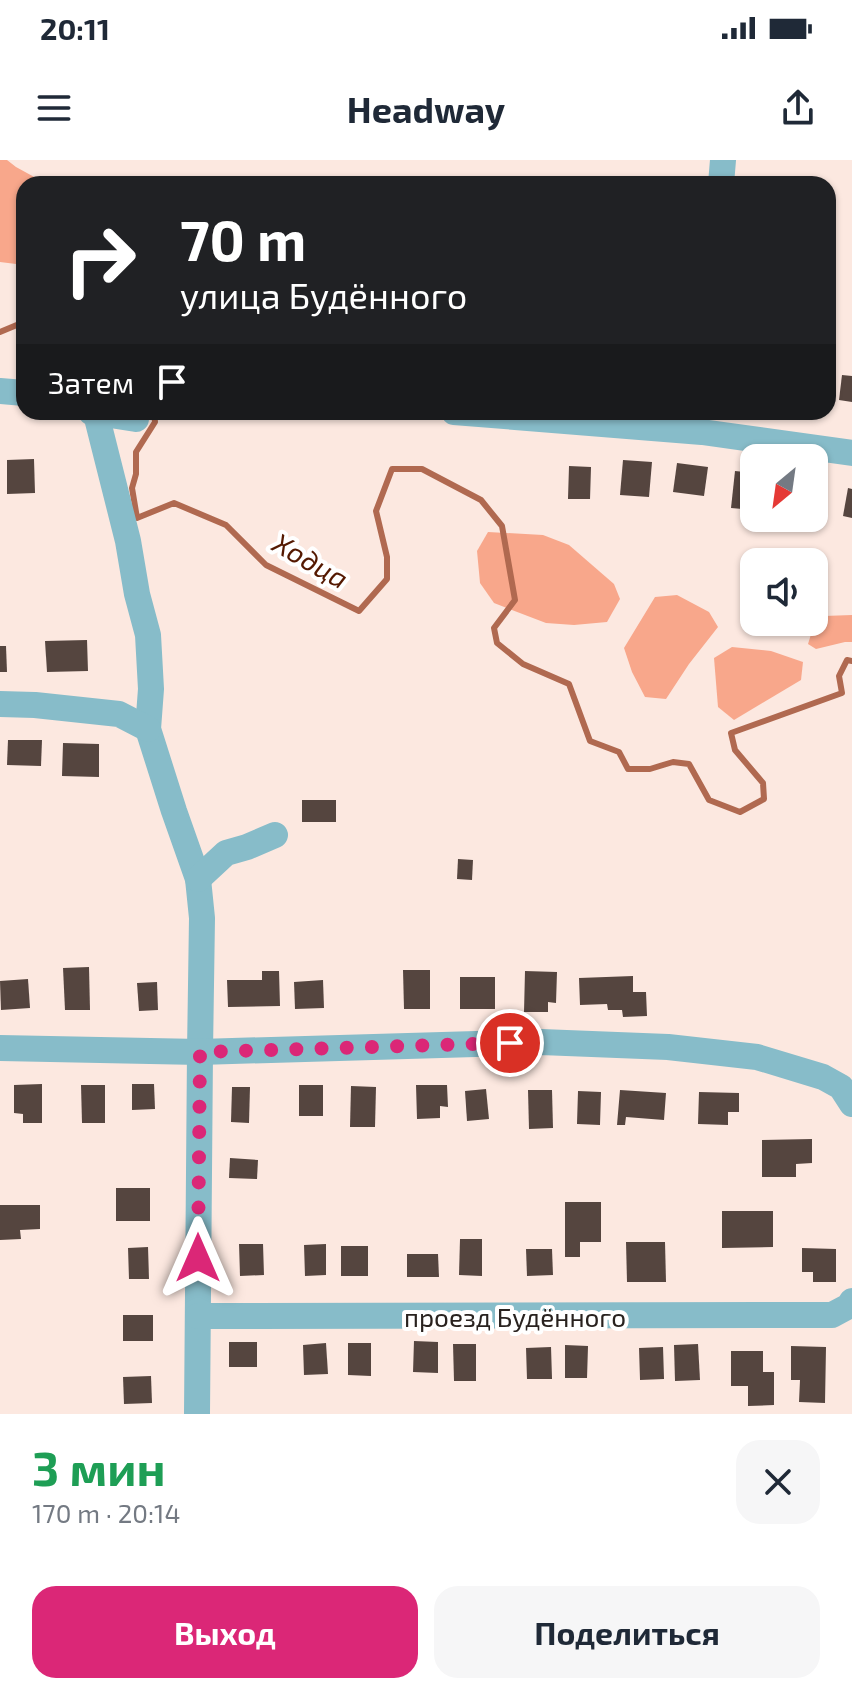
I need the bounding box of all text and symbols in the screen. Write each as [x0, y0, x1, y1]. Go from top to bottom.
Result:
text: 20:11 [40, 10, 110, 46]
icon: menu [32, 86, 76, 130]
icon: share [776, 86, 820, 130]
text: Headway [347, 87, 505, 130]
text: 70 m [180, 205, 306, 272]
icon: right [48, 208, 152, 312]
text: улица Будённого [180, 273, 467, 316]
icon: arrive [150, 360, 194, 404]
text: Затем [48, 364, 134, 400]
north arrow [740, 444, 828, 532]
map controls [740, 444, 828, 636]
water label: Ходца [266, 524, 355, 595]
button: sound [740, 548, 828, 636]
pin [476, 1009, 544, 1077]
icon: arrive [488, 1021, 532, 1065]
position arrow [156, 1216, 240, 1300]
street label: проезд Будённого [404, 1301, 626, 1333]
text: 3 мин [32, 1438, 166, 1496]
button: close [736, 1440, 820, 1524]
text: 170 m · 20:14 [32, 1497, 180, 1528]
button: Выход [32, 1586, 418, 1678]
button: Поделиться [434, 1586, 820, 1678]

